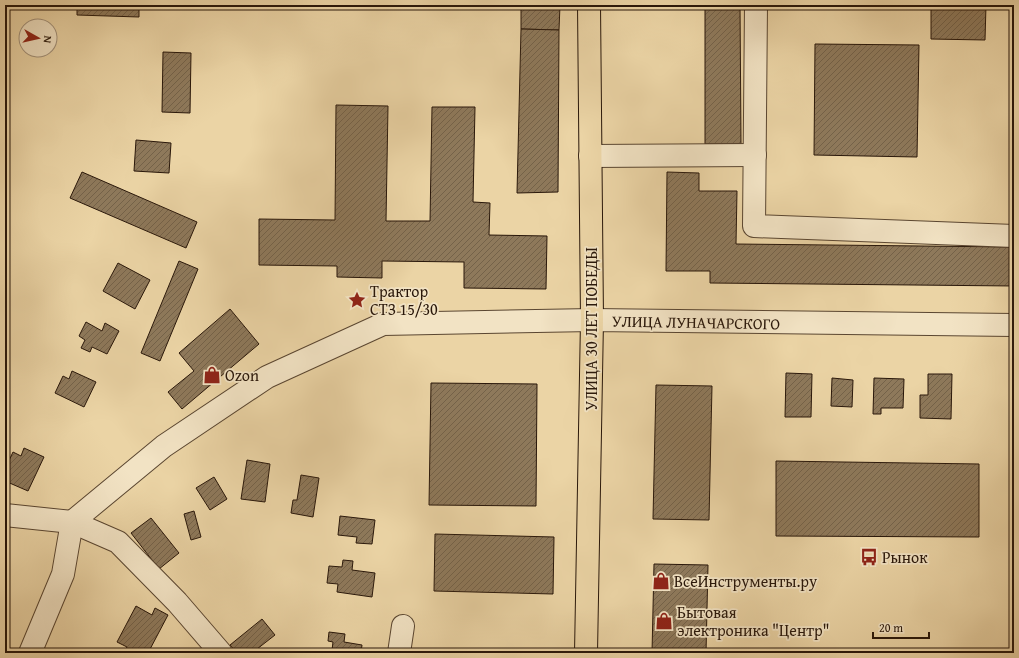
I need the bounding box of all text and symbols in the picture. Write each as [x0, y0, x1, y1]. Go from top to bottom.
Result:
north arrow [18, 18, 58, 58]
text: N [39, 35, 56, 45]
street label: УЛИЦА 30 ЛЕТ ПОБЕДЫ [579, 247, 603, 411]
place label: Трактор СТЗ 15/30 [370, 279, 438, 321]
place icon: Трактор СТЗ 15/30 [347, 290, 367, 310]
street label: УЛИЦА ЛУНАЧАРСКОГО [612, 309, 781, 335]
place label: Ozon [225, 363, 259, 387]
shop icon: Ozon [202, 365, 222, 385]
place label: Рынок [882, 545, 928, 569]
bus stop icon: Рынок [859, 547, 879, 567]
place label: ВсеИнструменты.ру [674, 569, 817, 593]
shop icon: ВсеИнструменты.ру [651, 571, 671, 591]
place label: Бытовая электроника "Центр" [677, 600, 830, 642]
shop icon: Бытовая электроника "Центр" [654, 611, 674, 631]
scale bar [873, 614, 929, 640]
text: 20 m [879, 619, 903, 636]

